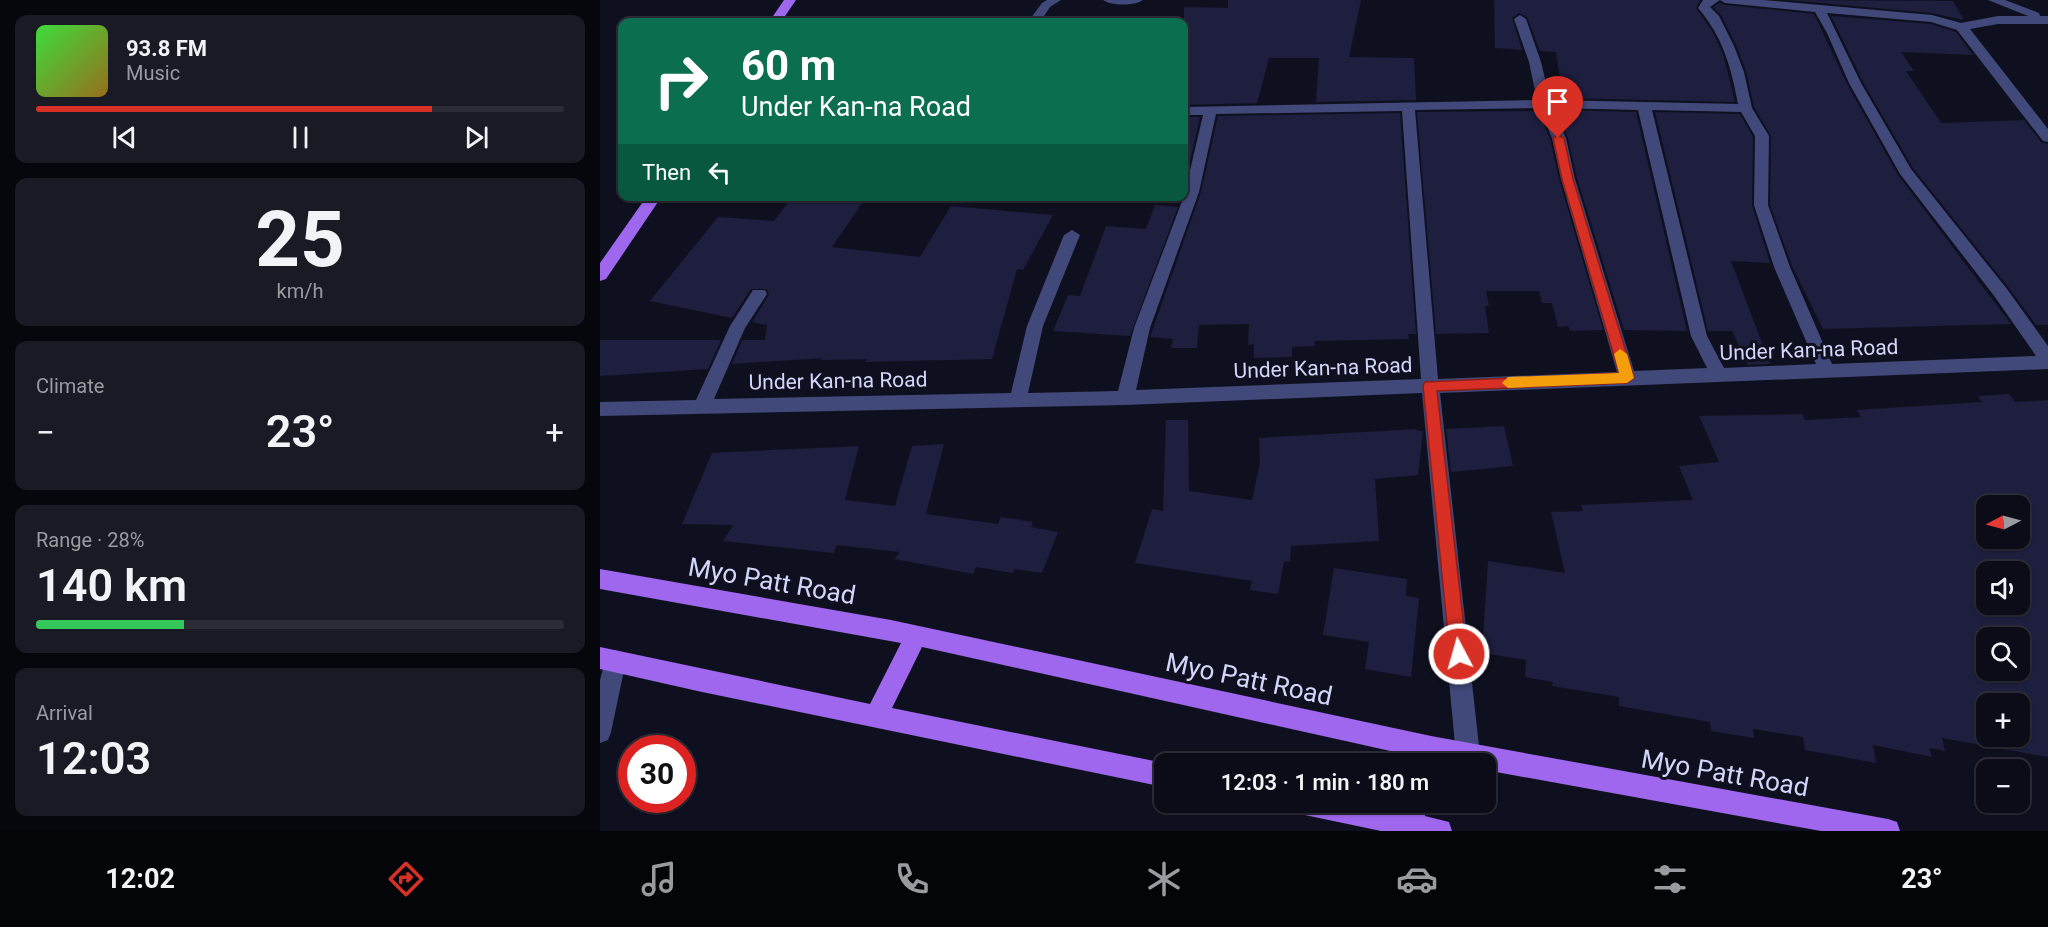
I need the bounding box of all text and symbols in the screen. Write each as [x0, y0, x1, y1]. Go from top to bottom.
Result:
text: 93.8 FM [126, 36, 207, 61]
text: 60 m [741, 41, 836, 90]
icon: right [642, 42, 720, 120]
text: Music [126, 61, 180, 85]
pin [1532, 76, 1583, 138]
icon: arrive [1541, 85, 1574, 118]
text: Under Kan-na Road [741, 91, 971, 123]
icon: previous [108, 121, 141, 154]
icon: pause [284, 121, 317, 154]
icon: next [460, 121, 493, 154]
icon: left [703, 156, 736, 189]
text: Then [642, 160, 691, 185]
text: 25 [255, 194, 345, 285]
text: km/h [277, 279, 323, 303]
street label: Under Kan-na Road [1719, 335, 1899, 365]
street label: Under Kan-na Road [1233, 353, 1413, 383]
street label: Under Kan-na Road [748, 367, 928, 395]
text: Climate [36, 374, 104, 398]
text: 23° [266, 405, 334, 458]
text: − [36, 413, 55, 452]
text: + [545, 413, 564, 452]
north arrow [1976, 495, 2030, 549]
map controls [1976, 495, 2030, 813]
text: Range · 28% [36, 528, 144, 552]
street label: Myo Patt Road [686, 552, 858, 610]
text: 140 km [36, 559, 187, 612]
button: sound [1976, 561, 2030, 615]
position arrow [1427, 622, 1491, 686]
button: search [1976, 627, 2030, 681]
street label: Myo Patt Road [1163, 647, 1335, 711]
button: + [1976, 693, 2030, 747]
text: Arrival [36, 701, 93, 725]
text: 12:03 [36, 732, 151, 785]
speed limit sign: 30 [618, 735, 696, 813]
street label: Myo Patt Road [1639, 744, 1811, 802]
button: − [1976, 759, 2030, 813]
text: 12:03 · 1 min · 180 m [1221, 770, 1429, 795]
icon: directions [385, 858, 427, 900]
icon: music [638, 858, 680, 900]
icon: phone [891, 858, 933, 900]
icon: climate [1143, 858, 1185, 900]
icon: car [1396, 858, 1438, 900]
icon: filters [1649, 858, 1691, 900]
text: 12:02 [105, 863, 175, 895]
text: 23° [1901, 863, 1943, 895]

